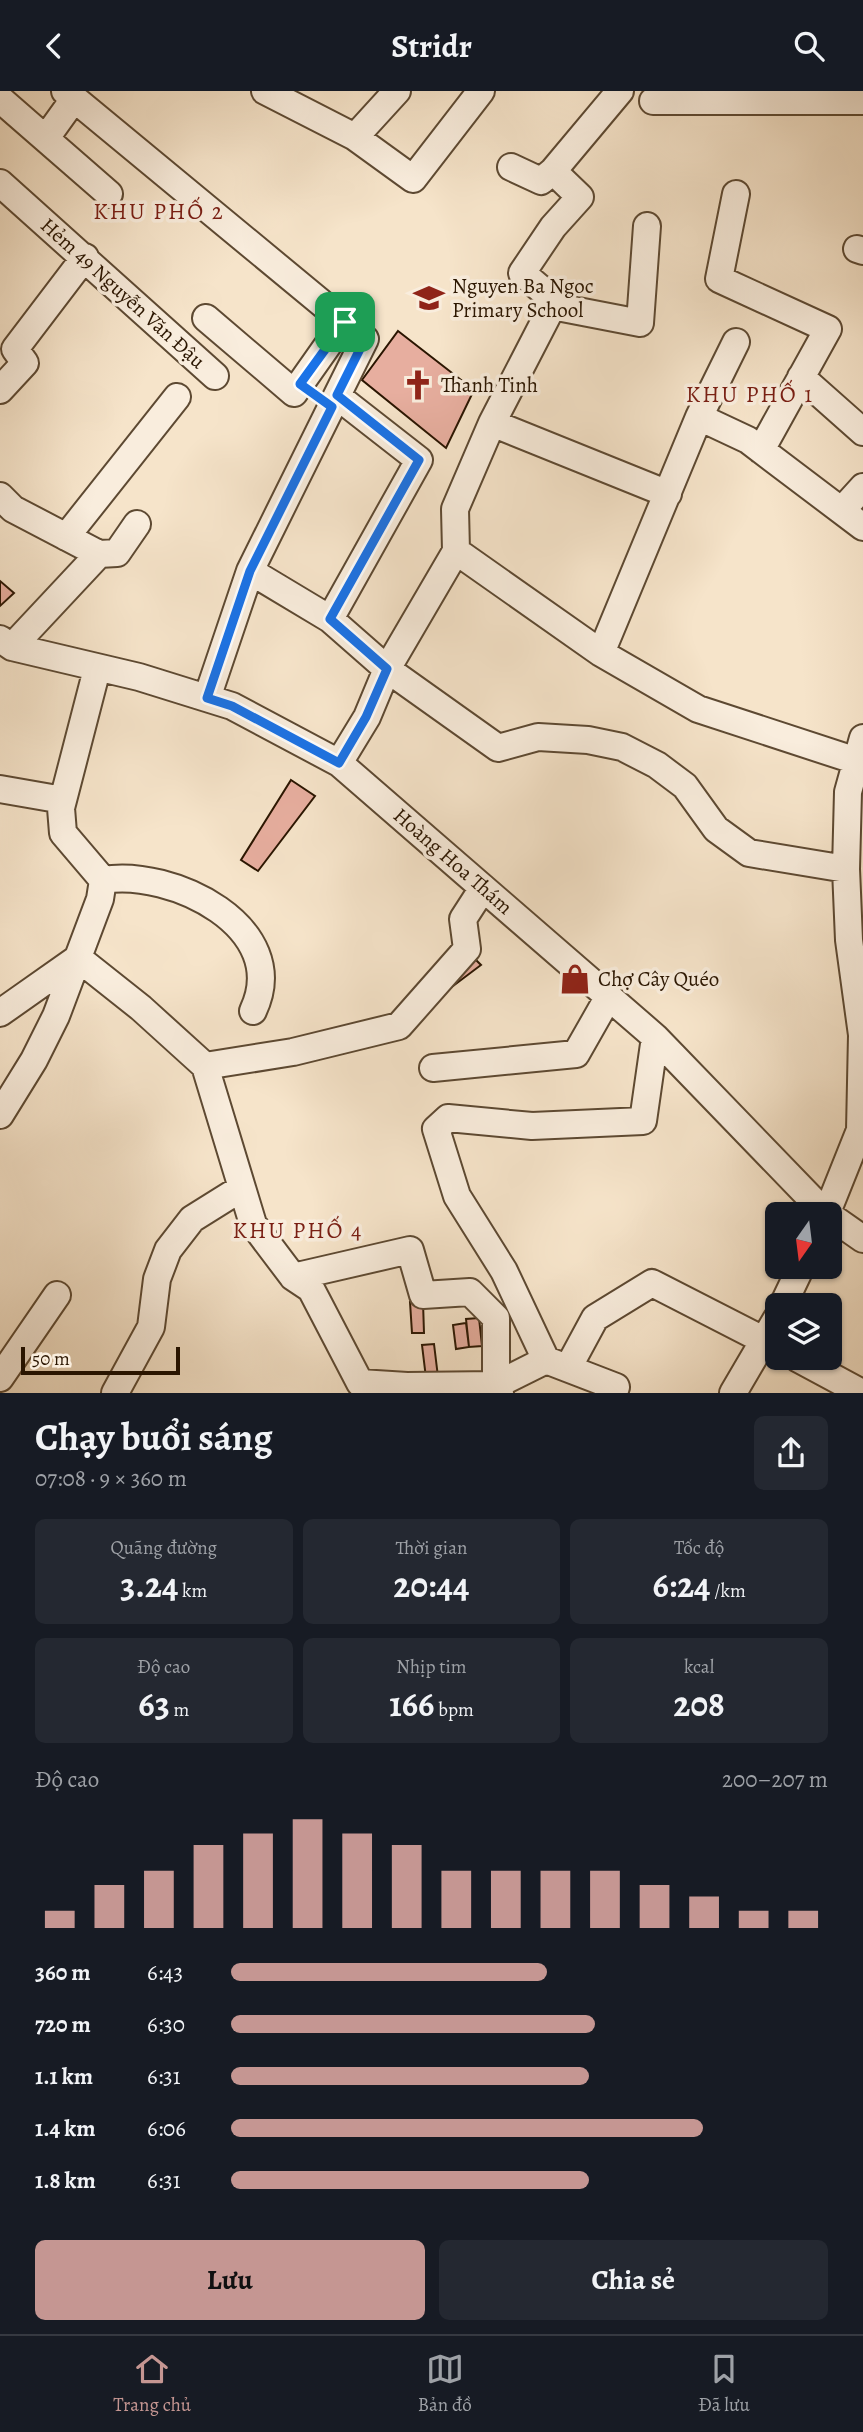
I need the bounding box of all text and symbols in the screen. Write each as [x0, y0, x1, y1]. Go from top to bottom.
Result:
text: Stridr [391, 24, 472, 68]
icon: back [35, 27, 73, 65]
icon: search [790, 27, 828, 65]
district label: KHU PHỐ 2 [93, 196, 225, 227]
street label: Hẻm 49 Nguyễn Văn Đậu [34, 211, 212, 375]
place label: Nguyen Ba Ngoc Primary School [452, 272, 594, 324]
school or university icon: Nguyen Ba Ngoc Primary School [412, 281, 446, 315]
pin [315, 292, 375, 352]
icon: arrive [326, 303, 364, 341]
church icon: Thanh Tinh [401, 368, 435, 402]
place label: Thanh Tinh [441, 371, 538, 399]
district label: KHU PHỐ 1 [686, 379, 814, 410]
street label: Hoàng Hoa Thám [387, 801, 519, 921]
shop icon: Chợ Cây Quéo [558, 962, 592, 996]
place label: Chợ Cây Quéo [598, 965, 719, 993]
north arrow [765, 1202, 842, 1279]
map controls [765, 1202, 842, 1370]
district label: KHU PHỐ 4 [233, 1215, 363, 1246]
button: layers [765, 1293, 842, 1370]
scale bar [21, 1343, 180, 1375]
text: 50 m [32, 1346, 70, 1372]
text: Chạy buổi sáng [35, 1411, 273, 1463]
button: share [754, 1416, 828, 1490]
text: 07:08 · 9 × 360 m [35, 1463, 187, 1494]
text: Quãng đường [111, 1535, 217, 1561]
text: Thời gian [396, 1535, 467, 1561]
text: Tốc độ [674, 1535, 724, 1561]
text: 3.24 [120, 1561, 178, 1609]
text: 20:44 [394, 1561, 469, 1609]
text: 6:24 [653, 1561, 711, 1609]
text: km [178, 1578, 207, 1604]
text: /km [711, 1578, 746, 1604]
text: Độ cao [137, 1654, 190, 1680]
text: Nhịp tim [396, 1654, 467, 1680]
text: kcal [684, 1654, 714, 1680]
text: 63 [138, 1680, 170, 1728]
text: 166 [389, 1680, 434, 1728]
text: 208 [674, 1680, 725, 1728]
text: m [170, 1697, 189, 1723]
text: bpm [434, 1697, 474, 1723]
text: Độ cao [35, 1764, 99, 1795]
text: 200–207 m [722, 1764, 828, 1795]
text: 360 m [35, 1957, 90, 1988]
text: 6:43 [147, 1957, 183, 1988]
text: 720 m [35, 2009, 91, 2040]
text: 6:30 [147, 2009, 185, 2040]
text: 1.1 km [35, 2061, 93, 2092]
text: 6:31 [147, 2061, 181, 2092]
text: 1.4 km [35, 2113, 96, 2144]
text: 6:06 [147, 2113, 186, 2144]
text: 1.8 km [35, 2165, 96, 2196]
text: 6:31 [147, 2165, 181, 2196]
button: Lưu [35, 2240, 425, 2320]
button: Chia sẻ [439, 2240, 828, 2320]
tab: Trang chủ [113, 2350, 191, 2418]
tab: Bản đồ [418, 2350, 472, 2418]
tab: Đã lưu [698, 2350, 750, 2418]

